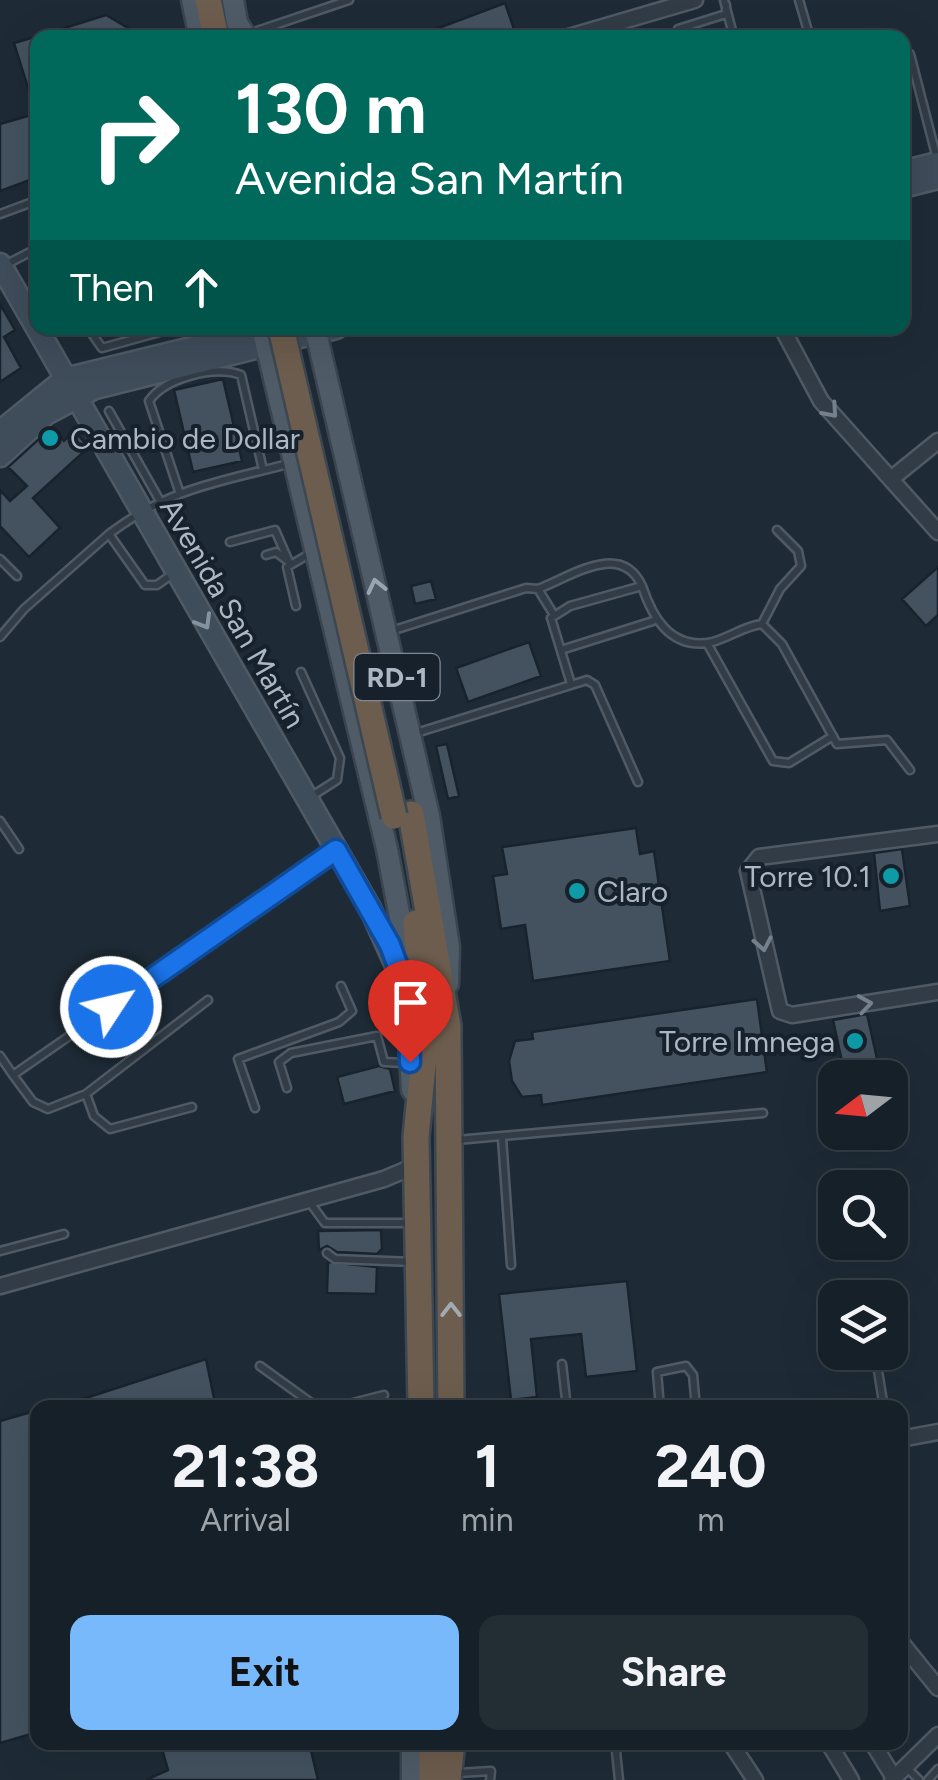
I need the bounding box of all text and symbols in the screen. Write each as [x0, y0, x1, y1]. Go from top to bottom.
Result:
text: 130 m [235, 66, 427, 151]
icon: right [70, 70, 200, 200]
text: Avenida San Martín [235, 151, 624, 205]
icon: ahead [174, 260, 229, 315]
text: Then [70, 265, 154, 311]
one-way arrow [819, 399, 837, 418]
place label: Cambio de Dollar [70, 420, 300, 457]
marker: Cambio de Dollar [39, 427, 61, 449]
street label: Avenida San Martín [152, 491, 314, 735]
one-way arrow [367, 578, 388, 595]
one-way arrow [192, 611, 212, 629]
road number: RD-1 [354, 654, 440, 700]
place label: Torre 10.1 [745, 858, 871, 895]
marker: Torre 10.1 [880, 865, 902, 887]
place label: Claro [597, 873, 668, 910]
marker: Claro [566, 880, 588, 902]
one-way arrow [751, 935, 772, 952]
position arrow [59, 955, 163, 1059]
pin [368, 960, 453, 1063]
icon: arrive [383, 975, 438, 1030]
one-way arrow [857, 994, 873, 1015]
place label: Torre Imnega [659, 1023, 835, 1060]
marker: Torre Imnega [844, 1030, 866, 1052]
north arrow [818, 1060, 908, 1150]
map controls [818, 1060, 908, 1370]
button: search [818, 1170, 908, 1260]
button: layers [818, 1280, 908, 1370]
one-way arrow [440, 1302, 462, 1318]
text: 21:38 [171, 1430, 320, 1502]
text: 1 [475, 1430, 500, 1502]
text: 240 [655, 1430, 767, 1502]
text: Arrival [200, 1501, 291, 1539]
text: min [461, 1501, 514, 1539]
text: m [697, 1501, 724, 1539]
button: Exit [70, 1615, 459, 1730]
button: Share [479, 1615, 868, 1730]

